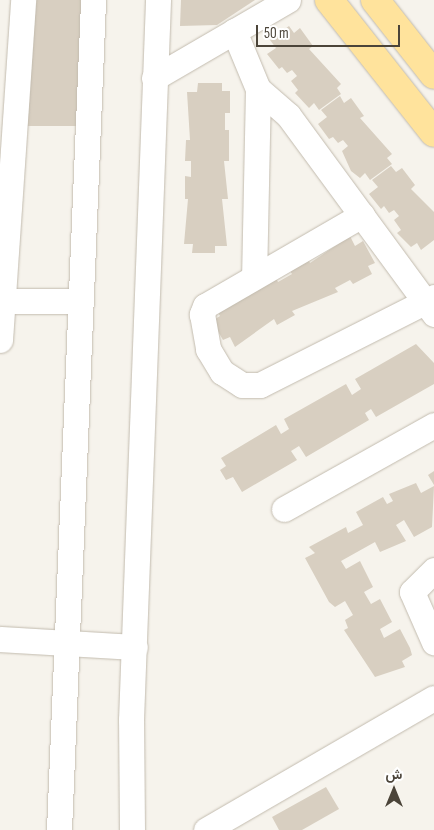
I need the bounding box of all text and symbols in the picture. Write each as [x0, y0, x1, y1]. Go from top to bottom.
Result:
scale bar [259, 15, 403, 47]
text: 50 m [264, 24, 289, 43]
north arrow [369, 765, 419, 815]
text: ش [386, 766, 402, 783]

